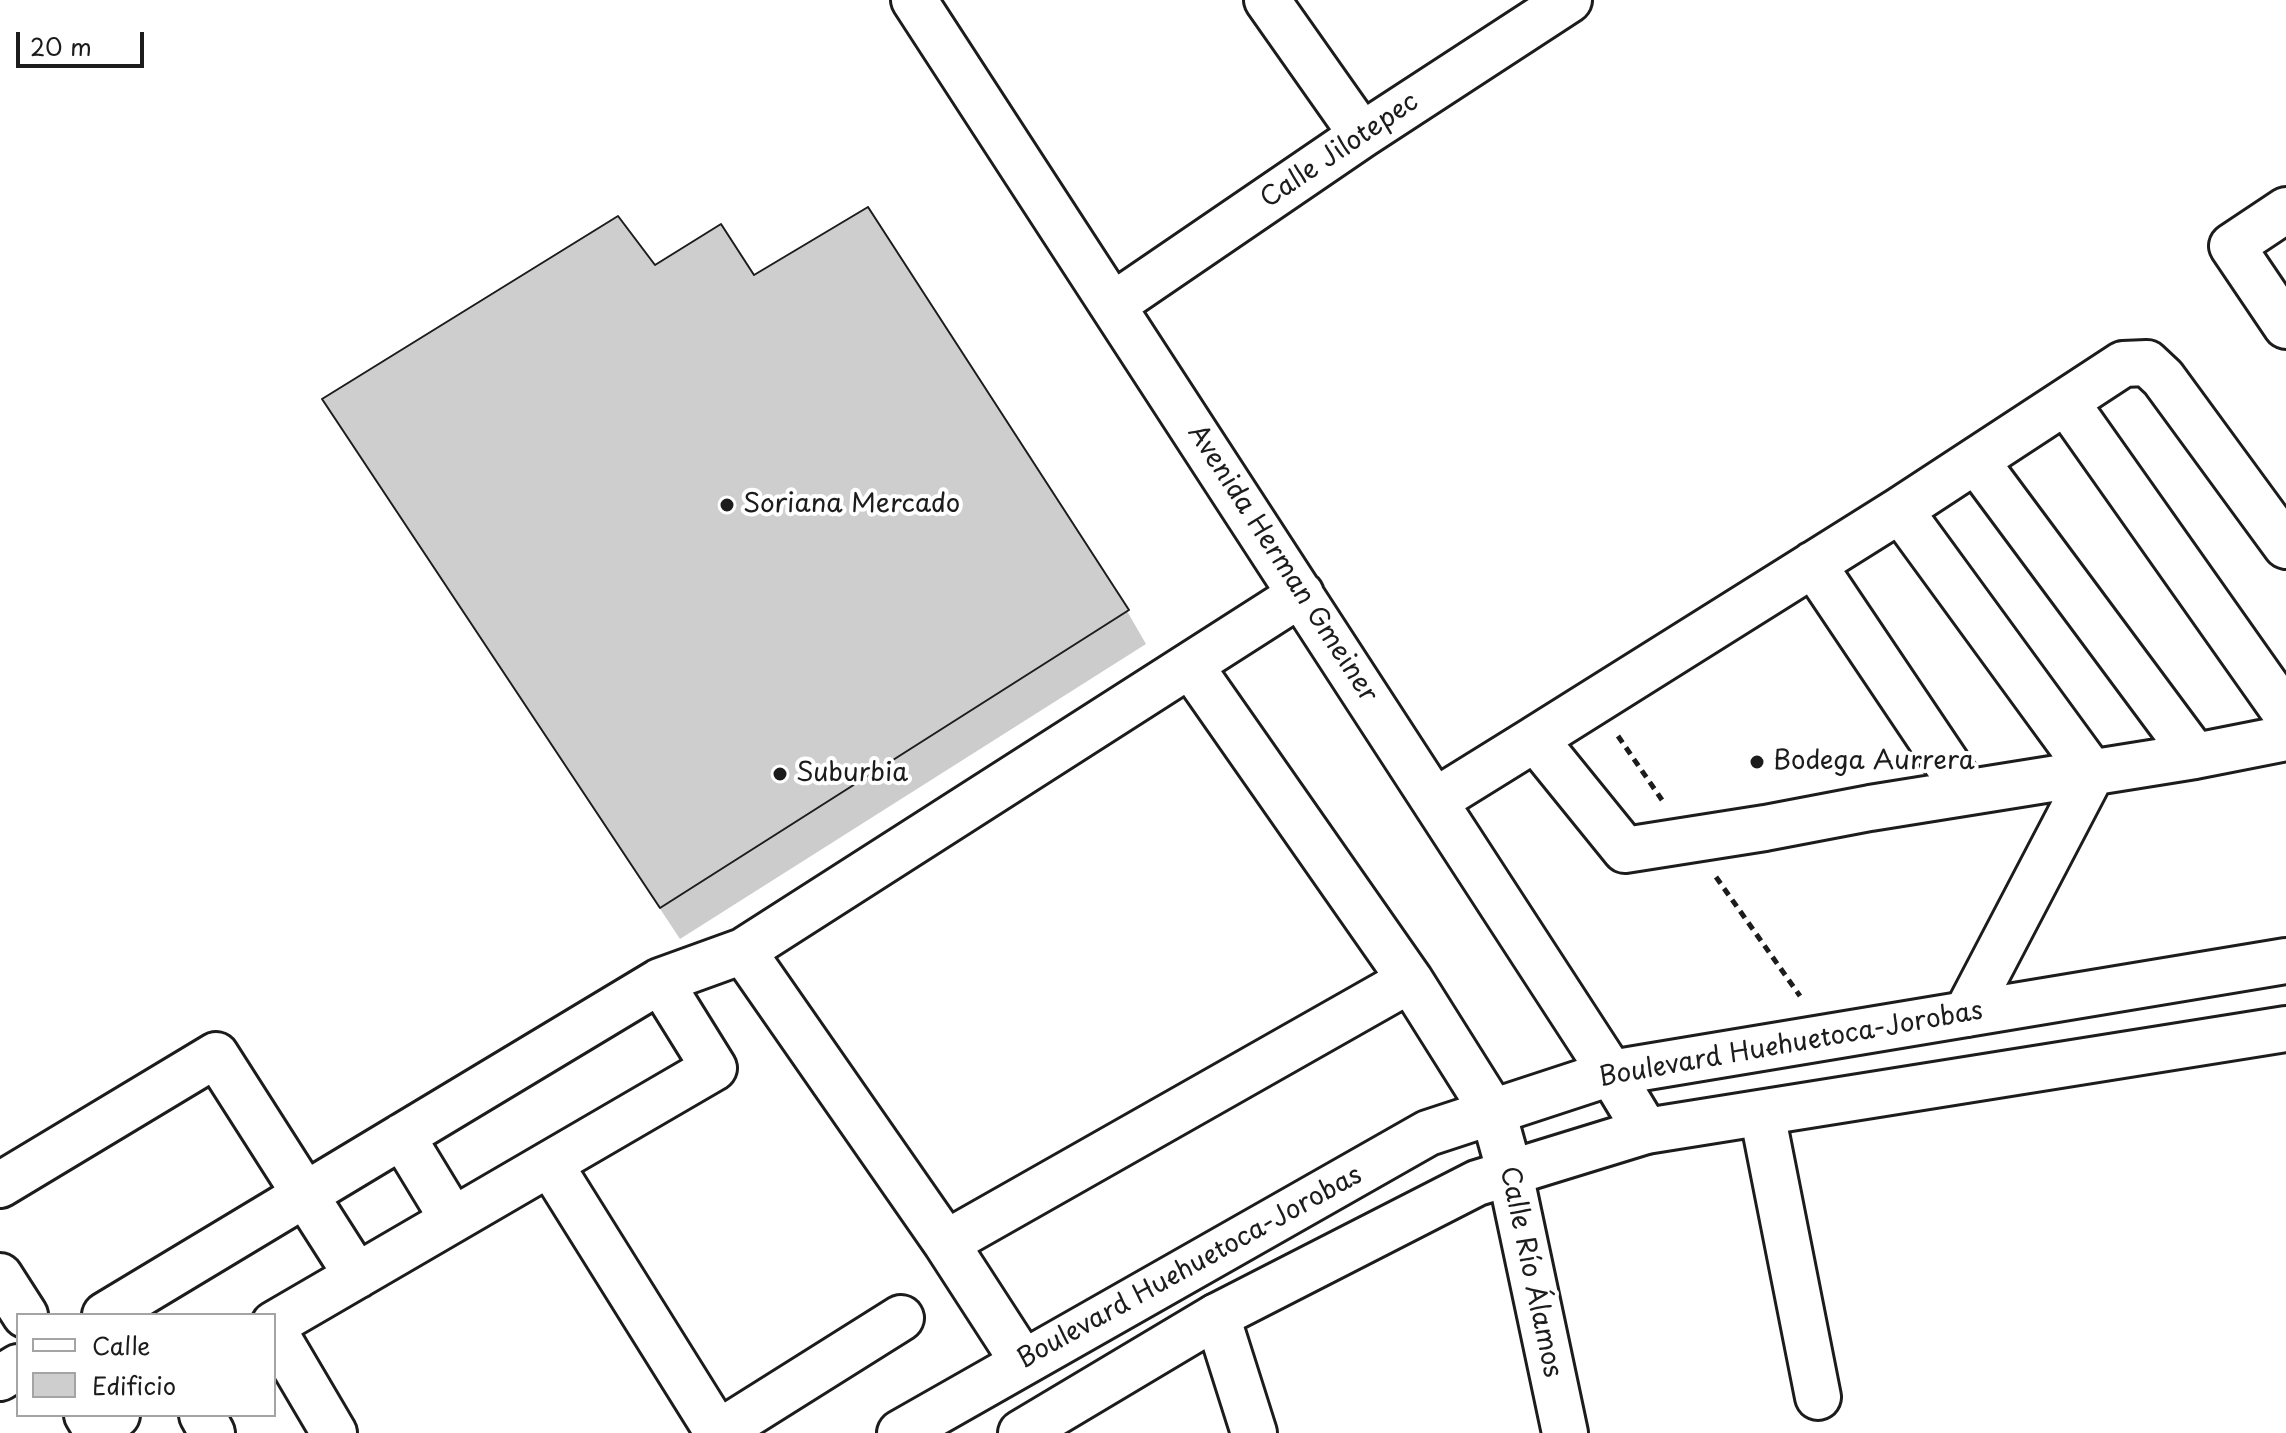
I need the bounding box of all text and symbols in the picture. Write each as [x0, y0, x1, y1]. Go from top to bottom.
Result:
scale bar [20, 16, 148, 66]
text: 20 m [30, 28, 92, 64]
street label: Calle Jilotepec [1255, 87, 1425, 215]
street label: Avenida Herman Gmeiner [1180, 419, 1384, 709]
place label: Soriana Mercado [743, 489, 960, 521]
marker: Soriana Mercado [718, 496, 736, 514]
place label: Bodega Aurrera [1773, 746, 1975, 778]
marker: Bodega Aurrera [1748, 753, 1766, 771]
place label: Suburbia [796, 758, 908, 790]
marker: Suburbia [771, 765, 789, 783]
street label: Boulevard Huehuetoca-Jorobas [1597, 996, 1985, 1094]
street label: Boulevard Huehuetoca-Jorobas [1012, 1160, 1368, 1376]
street label: Calle Río Álamos [1492, 1164, 1568, 1380]
legend [16, 1313, 276, 1417]
text: Calle [92, 1327, 150, 1363]
text: Edificio [92, 1367, 176, 1403]

